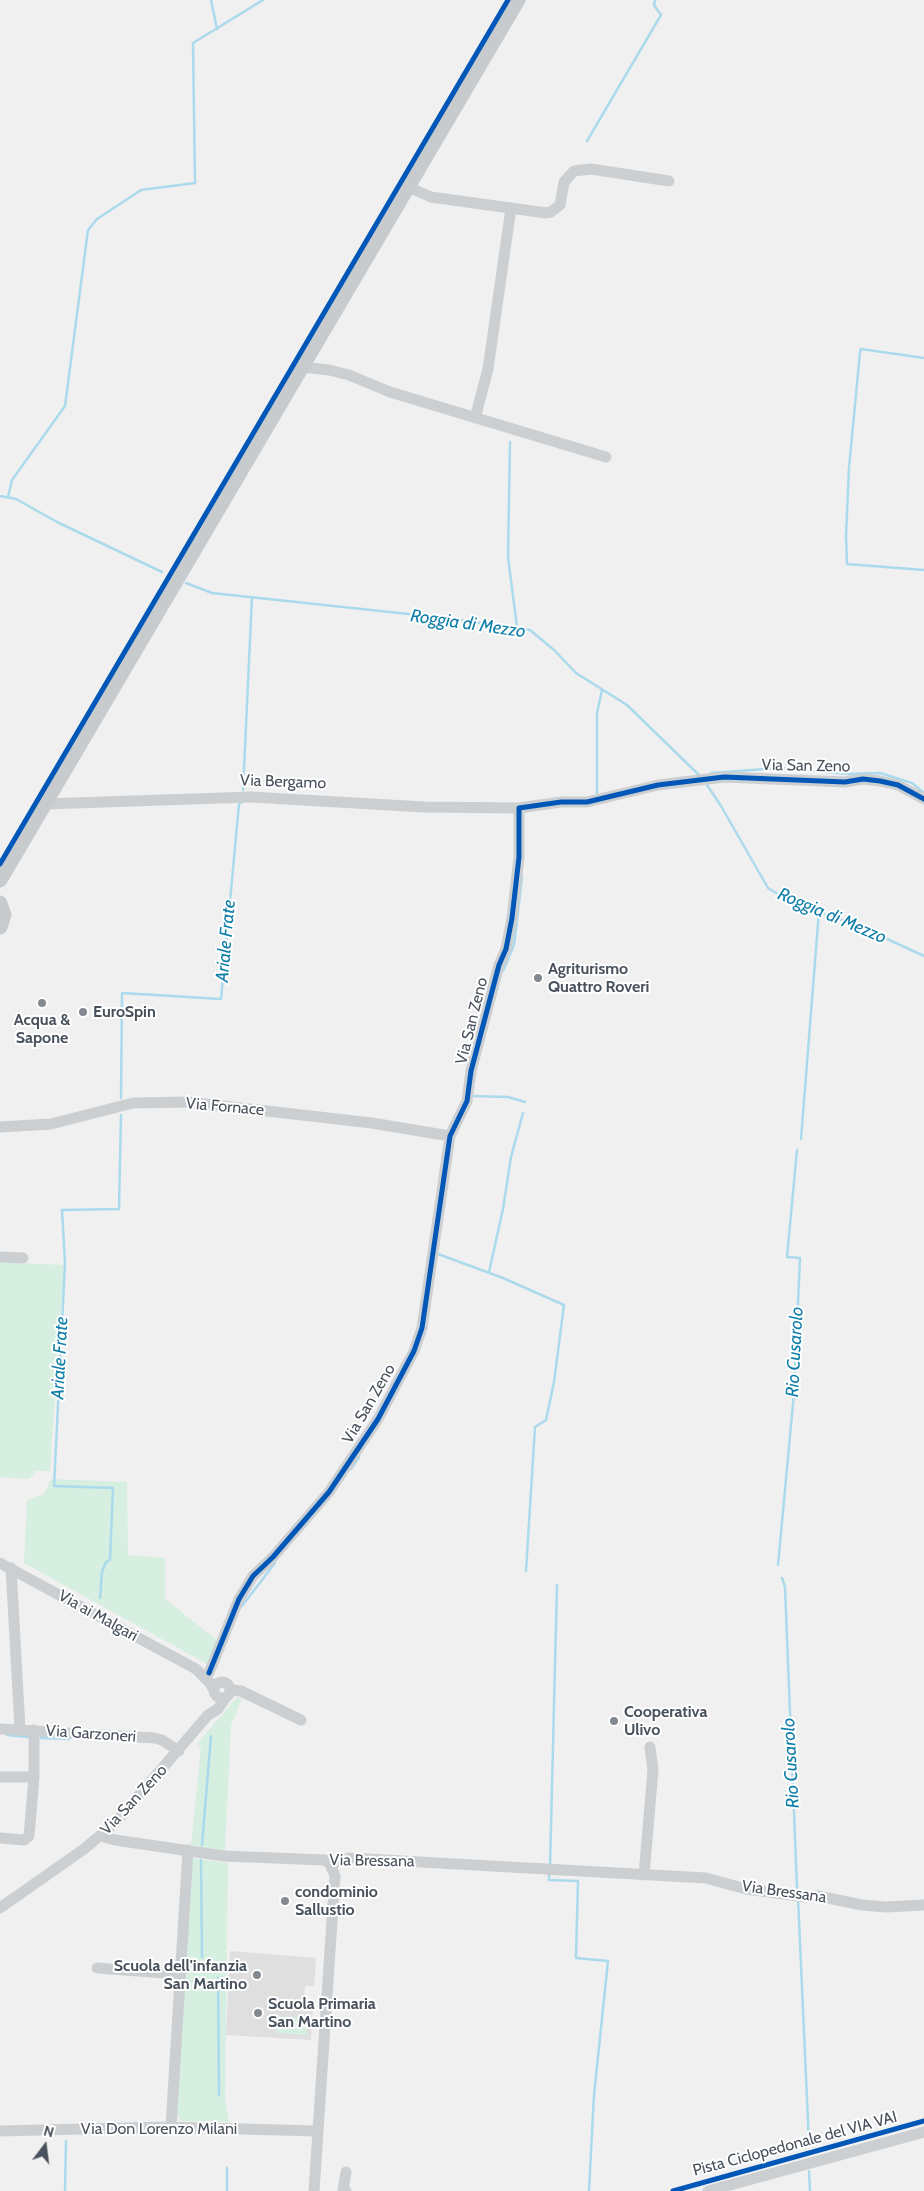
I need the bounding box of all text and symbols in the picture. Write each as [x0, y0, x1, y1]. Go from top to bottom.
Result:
water label: Roggia di Mezzo [409, 605, 527, 643]
street label: Via San Zeno [761, 756, 851, 776]
street label: Via Bergamo [240, 771, 326, 793]
water label: Roggia di Mezzo [774, 883, 890, 949]
water label: Ariale Frate [212, 899, 240, 983]
place label: Agriturismo Quattro Roveri [548, 959, 649, 997]
marker: Agriturismo Quattro Roveri [532, 972, 544, 984]
street label: Via San Zeno [452, 976, 492, 1066]
marker: Acqua & Sapone [36, 997, 48, 1009]
place label: EuroSpin [93, 1002, 156, 1022]
marker: EuroSpin [77, 1006, 89, 1018]
place label: Acqua & Sapone [14, 1010, 70, 1048]
street label: Via Fornace [185, 1094, 265, 1120]
water label: Rio Cusarolo [782, 1306, 808, 1398]
water label: Ariale Frate [47, 1316, 73, 1400]
street label: Via San Zeno [338, 1361, 400, 1447]
street label: Via ai Malgari [55, 1586, 141, 1646]
place label: Cooperativa Ulivo [624, 1702, 707, 1740]
marker: Cooperativa Ulivo [608, 1715, 620, 1727]
water label: Rio Cusarolo [778, 1717, 804, 1809]
street label: Via Garzoneri [45, 1721, 137, 1747]
street label: Via San Zeno [97, 1761, 171, 1839]
street label: Via Bressana [329, 1851, 415, 1871]
street label: Via Bressana [740, 1877, 828, 1907]
place label: condominio Sallustio [295, 1882, 378, 1920]
marker: condominio Sallustio [279, 1895, 291, 1907]
place label: Scuola dell'infanzia San Martino [114, 1956, 247, 1994]
marker: Scuola dell'infanzia San Martino [251, 1969, 263, 1981]
place label: Scuola Primaria San Martino [268, 1994, 376, 2032]
marker: Scuola Primaria San Martino [252, 2007, 264, 2019]
street label: Pista Ciclopedonale del VIA VAI [691, 2107, 899, 2181]
street label: Via Don Lorenzo Milani [81, 2119, 237, 2139]
north arrow [20, 2121, 70, 2171]
text: N [42, 2122, 56, 2141]

